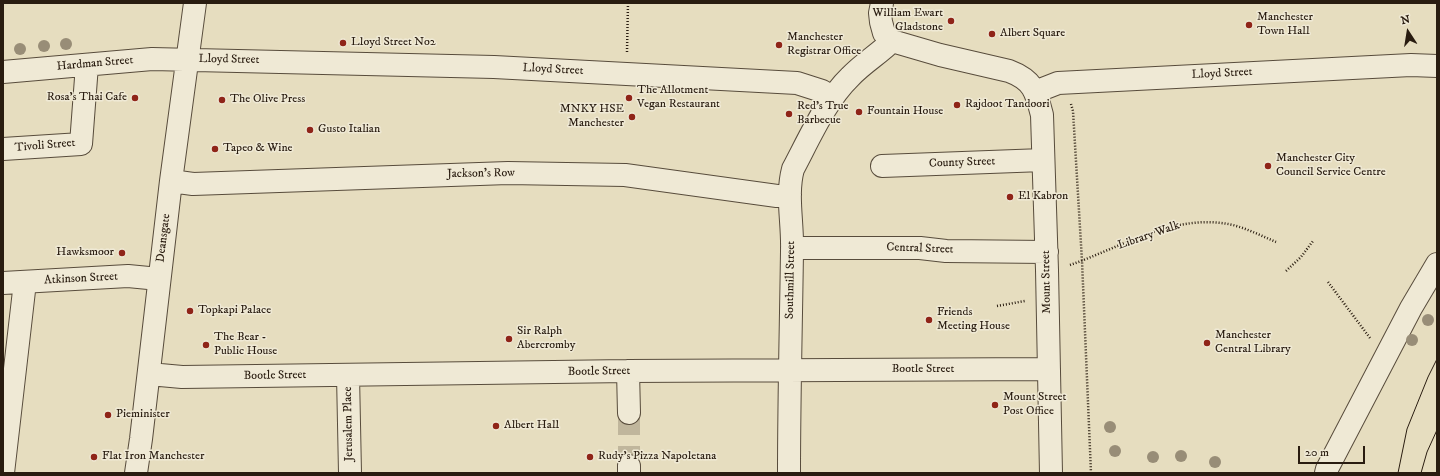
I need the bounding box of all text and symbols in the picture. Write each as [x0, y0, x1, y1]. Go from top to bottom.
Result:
place label: William Ewart Gladstone [873, 7, 943, 35]
place label: Manchester Town Hall [1257, 11, 1313, 39]
north arrow [1388, 12, 1428, 52]
text: N [1400, 12, 1411, 28]
marker: William Ewart Gladstone [946, 16, 956, 26]
marker: Manchester Town Hall [1244, 20, 1254, 30]
place label: Albert Square [1000, 27, 1065, 41]
marker: Albert Square [987, 29, 997, 39]
place label: Manchester Registrar Office [787, 31, 861, 59]
place label: Lloyd Street No2 [351, 36, 436, 50]
marker: Lloyd Street No2 [338, 38, 348, 48]
marker: Manchester Registrar Office [774, 40, 784, 50]
street label: Lloyd Street [198, 52, 260, 68]
street label: Hardman Street [56, 53, 134, 75]
street label: Lloyd Street [522, 61, 584, 79]
street label: Lloyd Street [1191, 65, 1253, 83]
place label: The Allotment Vegan Restaurant [637, 84, 720, 112]
place label: Rosa's Thai Cafe [47, 91, 127, 105]
marker: Rosa's Thai Cafe [130, 93, 140, 103]
place label: The Olive Press [230, 93, 305, 107]
marker: The Allotment Vegan Restaurant [624, 93, 634, 103]
marker: The Olive Press [217, 95, 227, 105]
place label: Rajdoot Tandoori [965, 98, 1050, 112]
place label: Red's True Barbecue [797, 100, 848, 128]
marker: Rajdoot Tandoori [952, 100, 962, 110]
place label: MNKY HSE Manchester [560, 103, 624, 131]
place label: Fountain House [867, 105, 943, 119]
marker: Fountain House [854, 107, 864, 117]
marker: Red's True Barbecue [784, 109, 794, 119]
marker: MNKY HSE Manchester [627, 112, 637, 122]
place label: Gusto Italian [318, 123, 380, 137]
marker: Gusto Italian [305, 125, 315, 135]
street label: Tivoli Street [14, 136, 76, 156]
place label: Tapeo & Wine [223, 142, 293, 156]
marker: Tapeo & Wine [210, 144, 220, 154]
place label: Manchester City Council Service Centre [1276, 152, 1386, 180]
street label: County Street [929, 155, 995, 171]
marker: Manchester City Council Service Centre [1263, 161, 1273, 171]
street label: Jackson's Row [447, 166, 515, 182]
place label: El Kabron [1018, 190, 1068, 204]
marker: El Kabron [1005, 192, 1015, 202]
street label: Deansgate [154, 213, 174, 263]
street label: Library Walk [1116, 219, 1182, 253]
street label: Southmill Street [783, 241, 799, 319]
street label: Central Street [886, 241, 954, 257]
place label: Hawksmoor [56, 246, 114, 260]
marker: Hawksmoor [117, 248, 127, 258]
street label: Mount Street [1039, 250, 1055, 314]
street label: Atkinson Street [44, 270, 118, 288]
place label: Topkapi Palace [198, 304, 271, 318]
marker: Topkapi Palace [185, 306, 195, 316]
place label: Friends Meeting House [937, 306, 1010, 334]
marker: Friends Meeting House [924, 315, 934, 325]
place label: Sir Ralph Abercromby [517, 325, 575, 353]
place label: Manchester Central Library [1215, 329, 1291, 357]
place label: The Bear - Public House [214, 331, 277, 359]
marker: Sir Ralph Abercromby [504, 334, 514, 344]
marker: Manchester Central Library [1202, 338, 1212, 348]
marker: The Bear - Public House [201, 340, 211, 350]
street label: Bootle Street [892, 363, 954, 377]
street label: Bootle Street [568, 364, 630, 380]
street label: Bootle Street [244, 368, 306, 384]
street label: Jerusalem Place [341, 386, 357, 462]
place label: Mount Street Post Office [1003, 391, 1066, 419]
marker: Mount Street Post Office [990, 400, 1000, 410]
place label: Pieminister [116, 408, 170, 422]
marker: Pieminister [103, 410, 113, 420]
place label: Albert Hall [504, 419, 559, 433]
marker: Albert Hall [491, 421, 501, 431]
scale bar [1300, 438, 1367, 464]
text: 20 m [1305, 445, 1329, 460]
place label: Flat Iron Manchester [102, 450, 205, 464]
place label: Rudy's Pizza Napoletana [598, 450, 716, 464]
marker: Flat Iron Manchester [89, 452, 99, 462]
marker: Rudy's Pizza Napoletana [585, 452, 595, 462]

